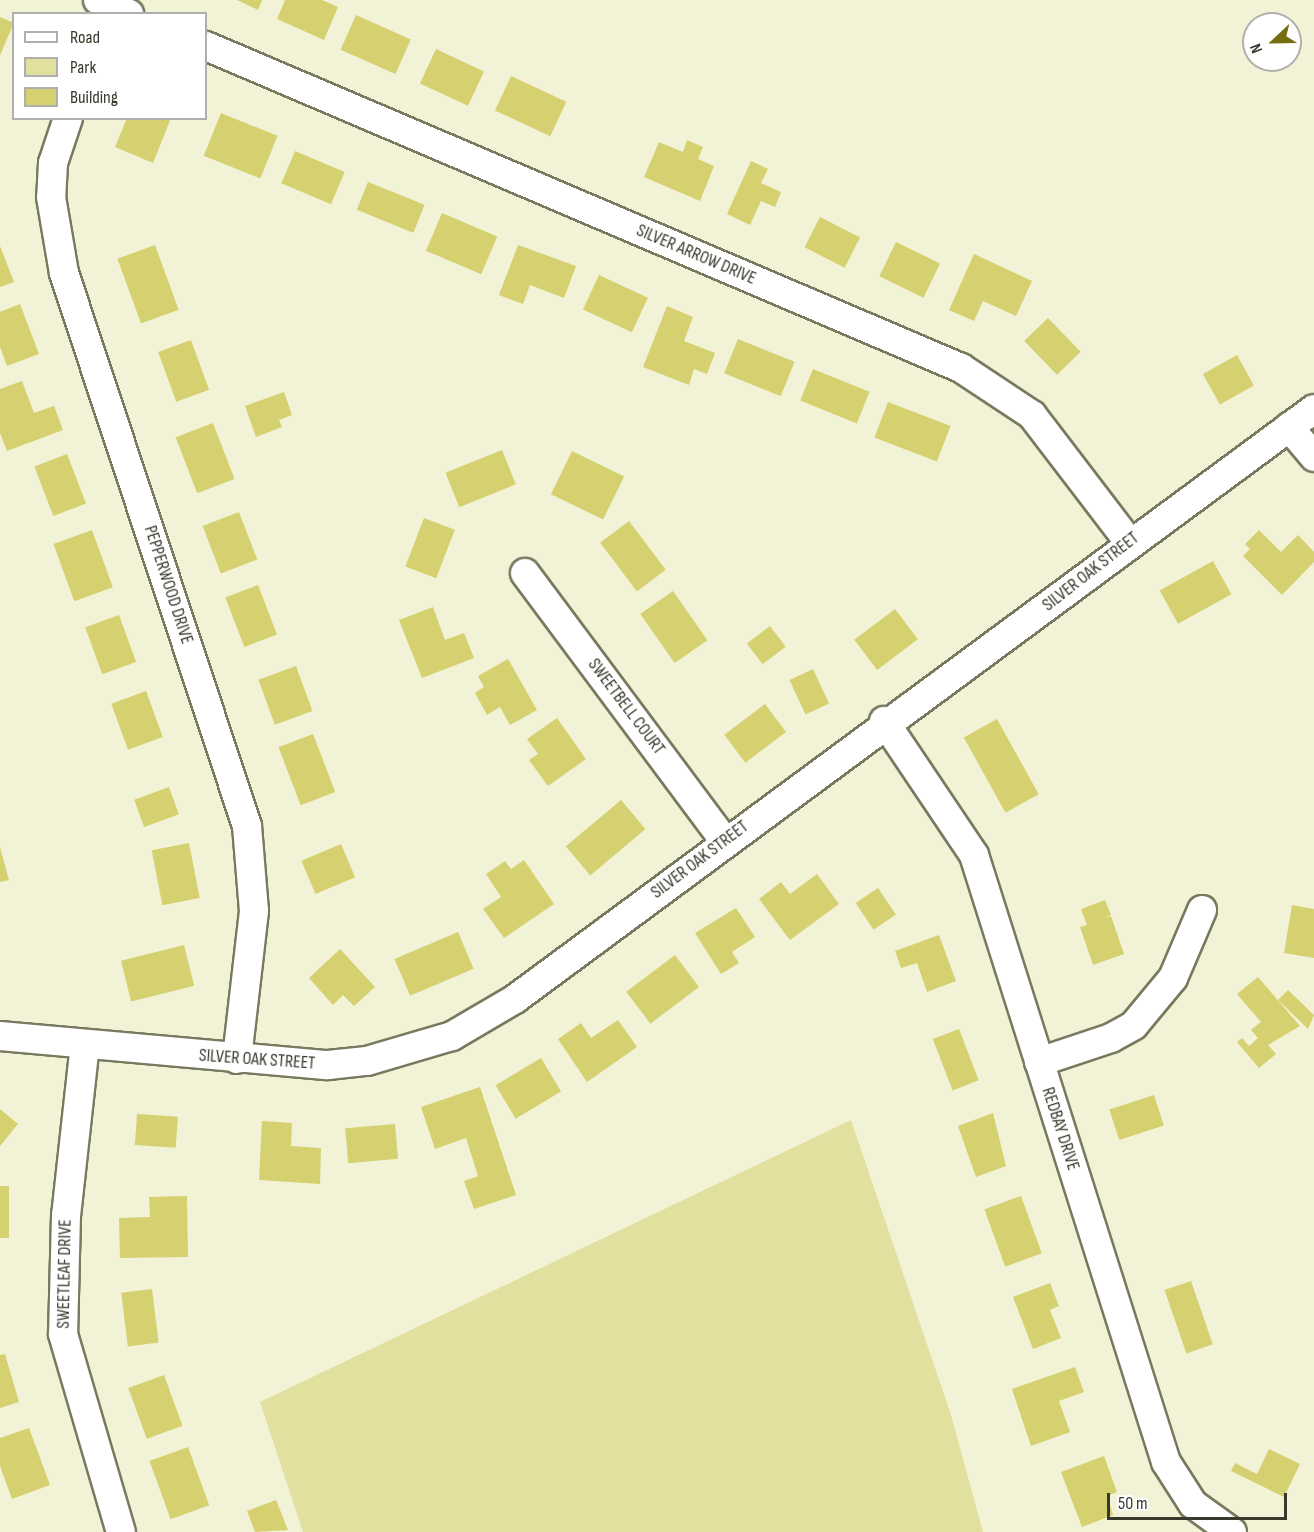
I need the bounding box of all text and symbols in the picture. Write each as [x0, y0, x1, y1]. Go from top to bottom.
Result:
legend [12, 12, 207, 120]
north arrow [1242, 12, 1302, 72]
text: Road [70, 27, 100, 48]
text: N [1246, 41, 1267, 56]
text: Park [70, 57, 96, 78]
text: Building [70, 87, 118, 108]
street label: SILVER ARROW DRIVE [633, 220, 759, 290]
street label: PEPPERWOOD DRIVE [139, 523, 197, 647]
street label: SILVER OAK STREET [1038, 528, 1144, 616]
street label: SWEETBELL COURT [583, 655, 669, 759]
street label: SILVER OAK STREET [647, 816, 753, 904]
street label: SILVER OAK STREET [198, 1045, 316, 1075]
street label: REDBAY DRIVE [1036, 1085, 1084, 1173]
street label: SWEETLEAF DRIVE [53, 1219, 77, 1329]
scale bar [1110, 1481, 1290, 1519]
text: 50 m [1118, 1493, 1148, 1514]

